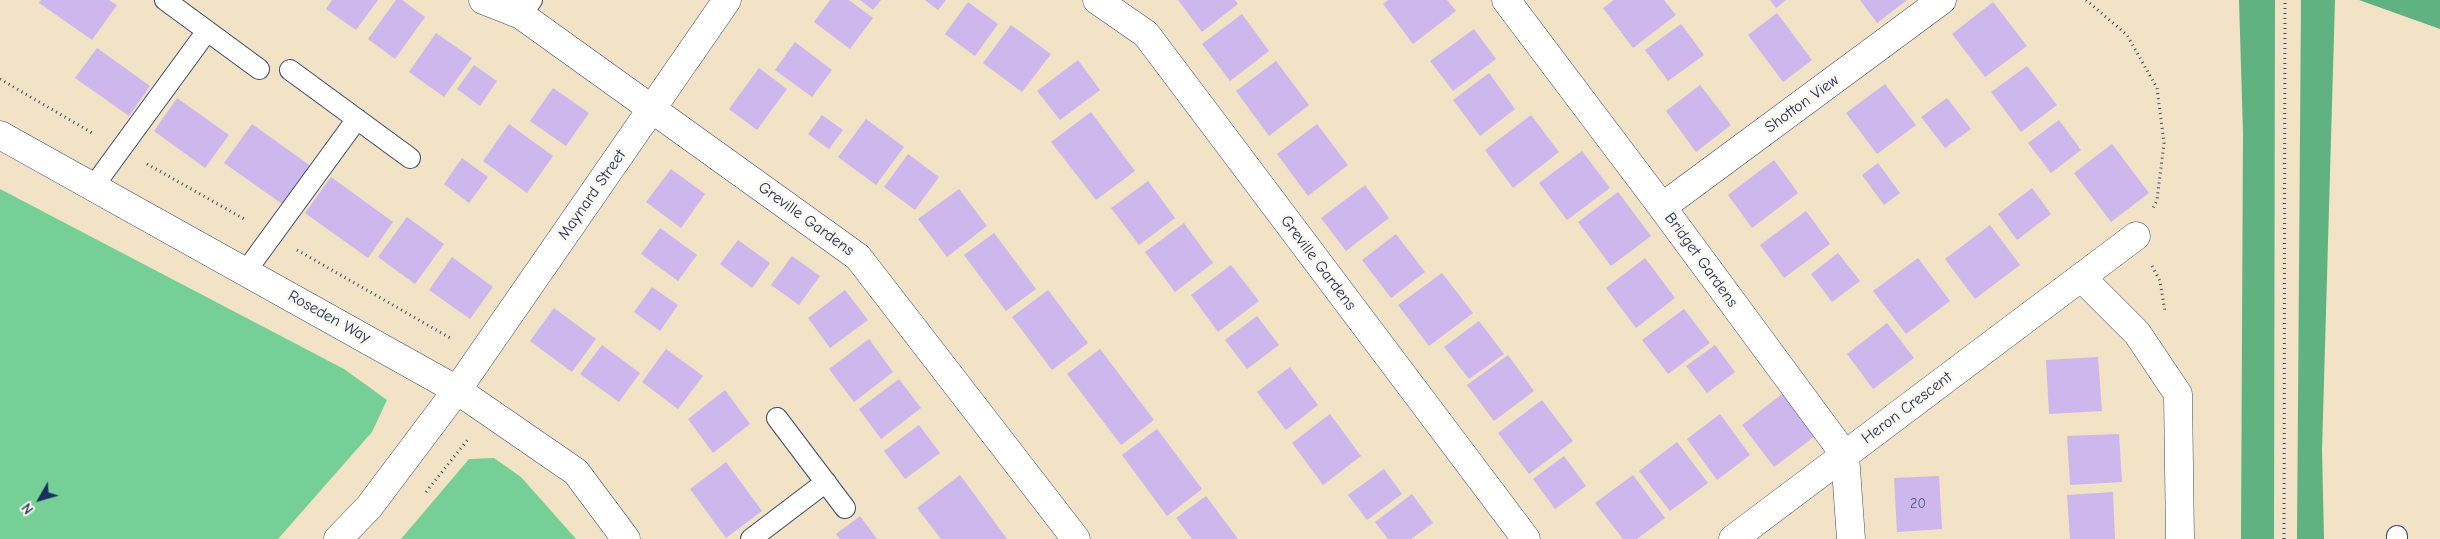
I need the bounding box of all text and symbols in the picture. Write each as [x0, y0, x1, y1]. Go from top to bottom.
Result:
street label: Shotton View [1761, 71, 1843, 137]
street label: Maynard Street [554, 146, 630, 244]
street label: Greville Gardens [754, 178, 858, 260]
street label: Bridget Gardens [1660, 209, 1742, 311]
street label: Greville Gardens [1276, 212, 1360, 314]
street label: Roseden Way [284, 286, 374, 348]
street label: Heron Crescent [1858, 368, 1956, 448]
north arrow [15, 474, 65, 524]
house number: 20 [1910, 496, 1926, 512]
text: N [18, 500, 37, 517]

